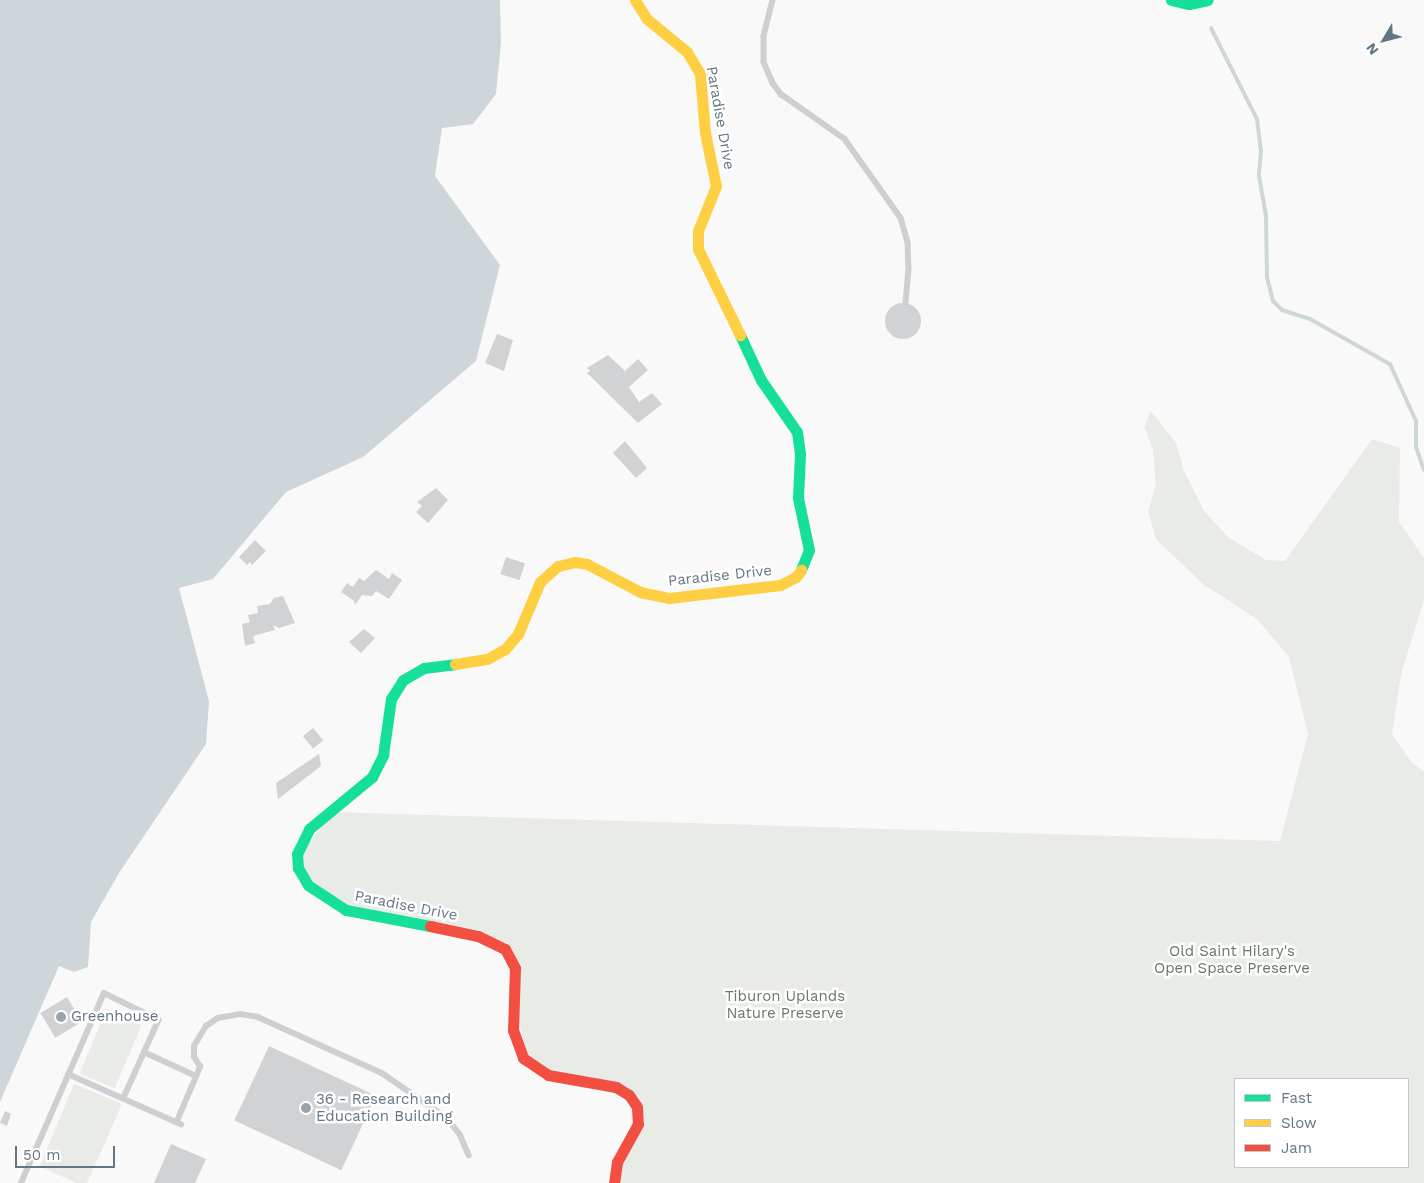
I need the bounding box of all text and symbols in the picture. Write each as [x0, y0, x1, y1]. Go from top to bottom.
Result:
north arrow [1359, 15, 1409, 65]
text: N [1363, 40, 1382, 58]
street label: Paradise Drive [702, 65, 738, 171]
street label: Paradise Drive [667, 562, 773, 590]
street label: Paradise Drive [353, 887, 459, 925]
park label: Old Saint Hilary's Open Space Preserve [1154, 942, 1310, 977]
park label: Tiburon Uplands Nature Preserve [725, 987, 845, 1022]
place label: Greenhouse [71, 1008, 158, 1026]
marker: Greenhouse [55, 1011, 67, 1023]
legend [1234, 1078, 1409, 1168]
text: Fast [1281, 1089, 1312, 1107]
place label: 36 - Research and Education Building [316, 1090, 452, 1125]
marker: 36 - Research and Education Building [300, 1102, 312, 1114]
text: Slow [1281, 1114, 1317, 1132]
scale bar [18, 1136, 118, 1168]
text: Jam [1281, 1139, 1312, 1157]
text: 50 m [23, 1146, 60, 1164]

